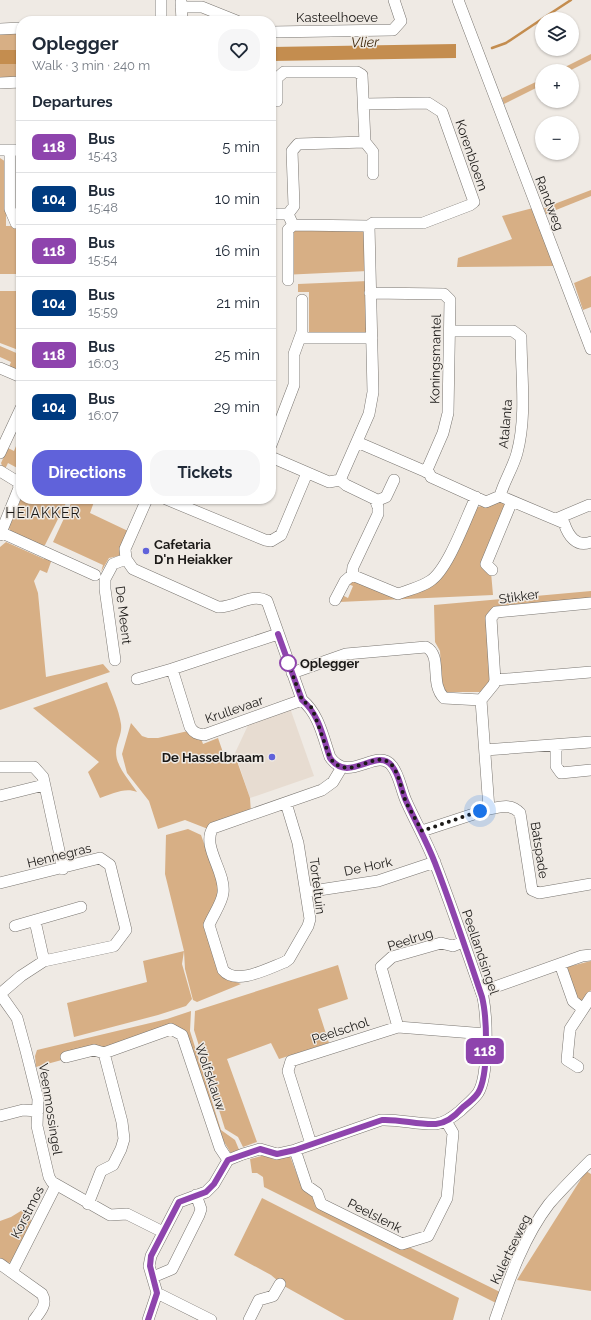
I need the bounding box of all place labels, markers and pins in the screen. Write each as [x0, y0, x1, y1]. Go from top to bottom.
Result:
place label: Cafetaria D'n Heiakker [154, 537, 232, 567]
marker: Cafetaria D'n Heiakker [141, 546, 151, 556]
marker: Oplegger [279, 654, 297, 672]
place label: Oplegger [300, 656, 359, 671]
place label: De Hasselbraam [162, 750, 264, 765]
marker: De Hasselbraam [267, 752, 277, 762]

